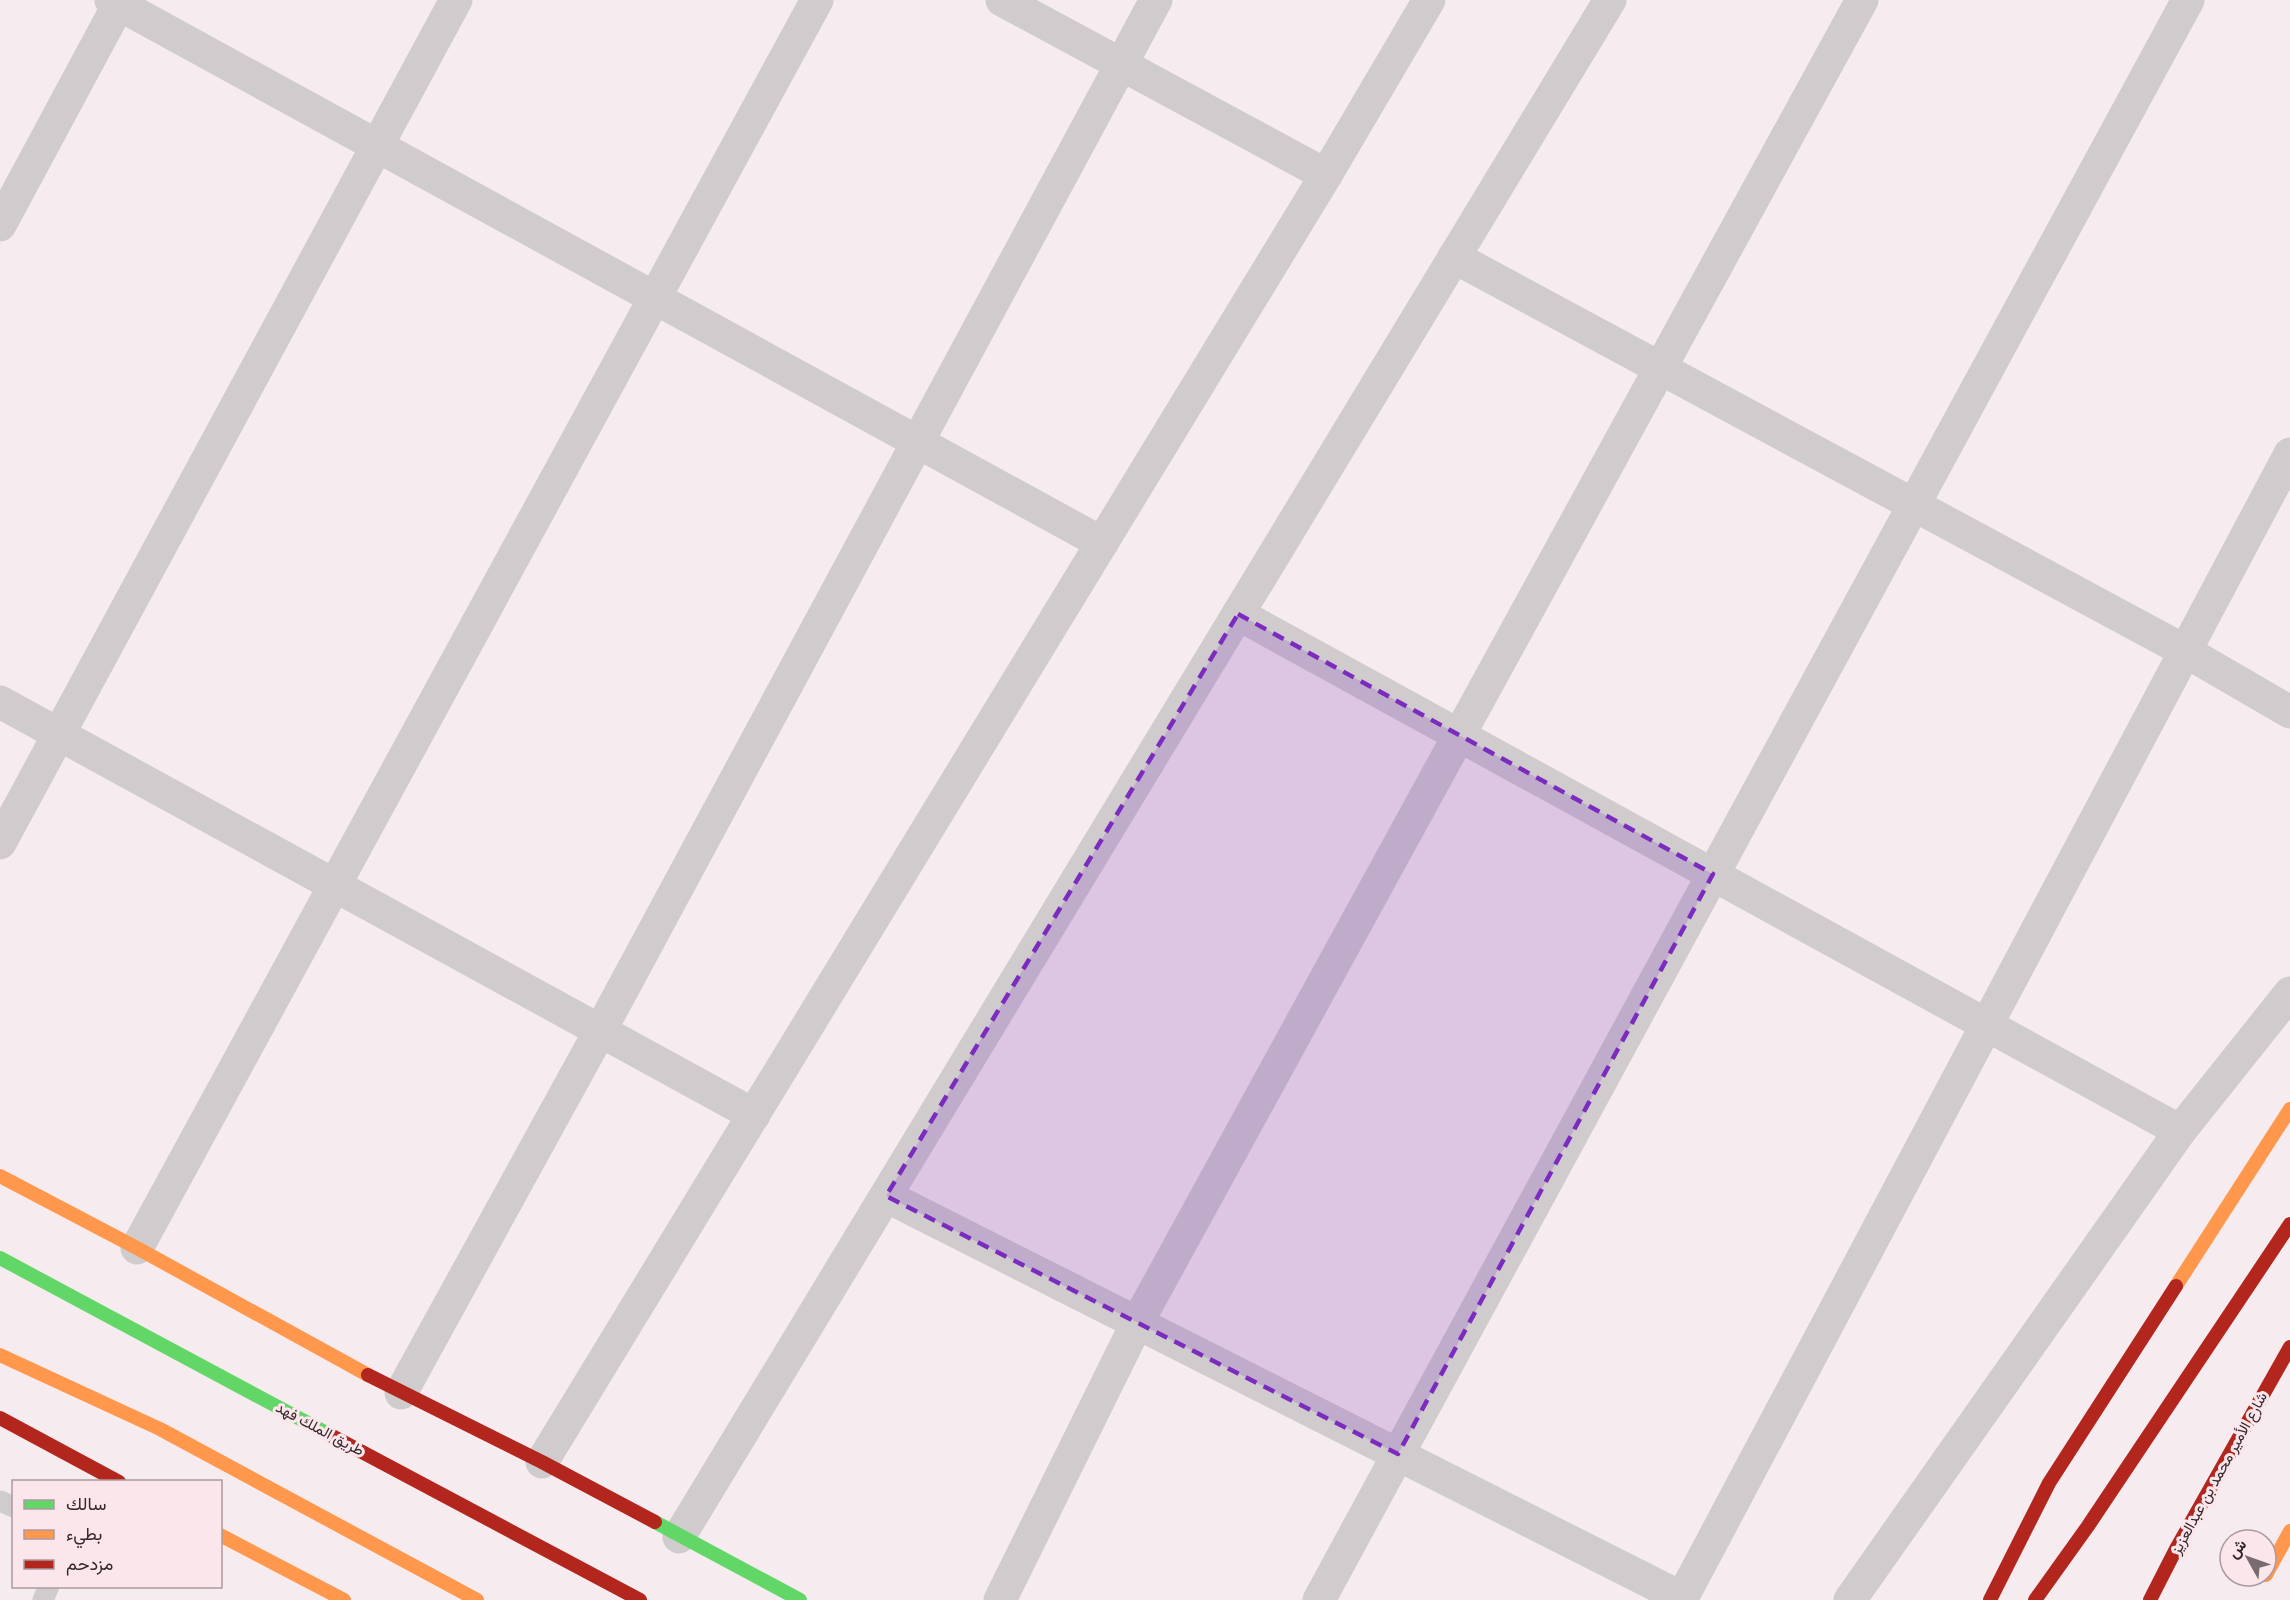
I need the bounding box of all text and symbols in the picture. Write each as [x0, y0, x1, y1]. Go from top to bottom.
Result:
street label: شارع الأمير محمد بن عبدالعزيز [2167, 1389, 2271, 1557]
street label: طريق الملك فهد [272, 1397, 368, 1461]
legend [12, 1480, 222, 1588]
text: سالك [66, 1492, 106, 1515]
text: بطيء [66, 1522, 102, 1549]
north arrow [2218, 1528, 2278, 1588]
text: مزدحم [66, 1552, 113, 1576]

